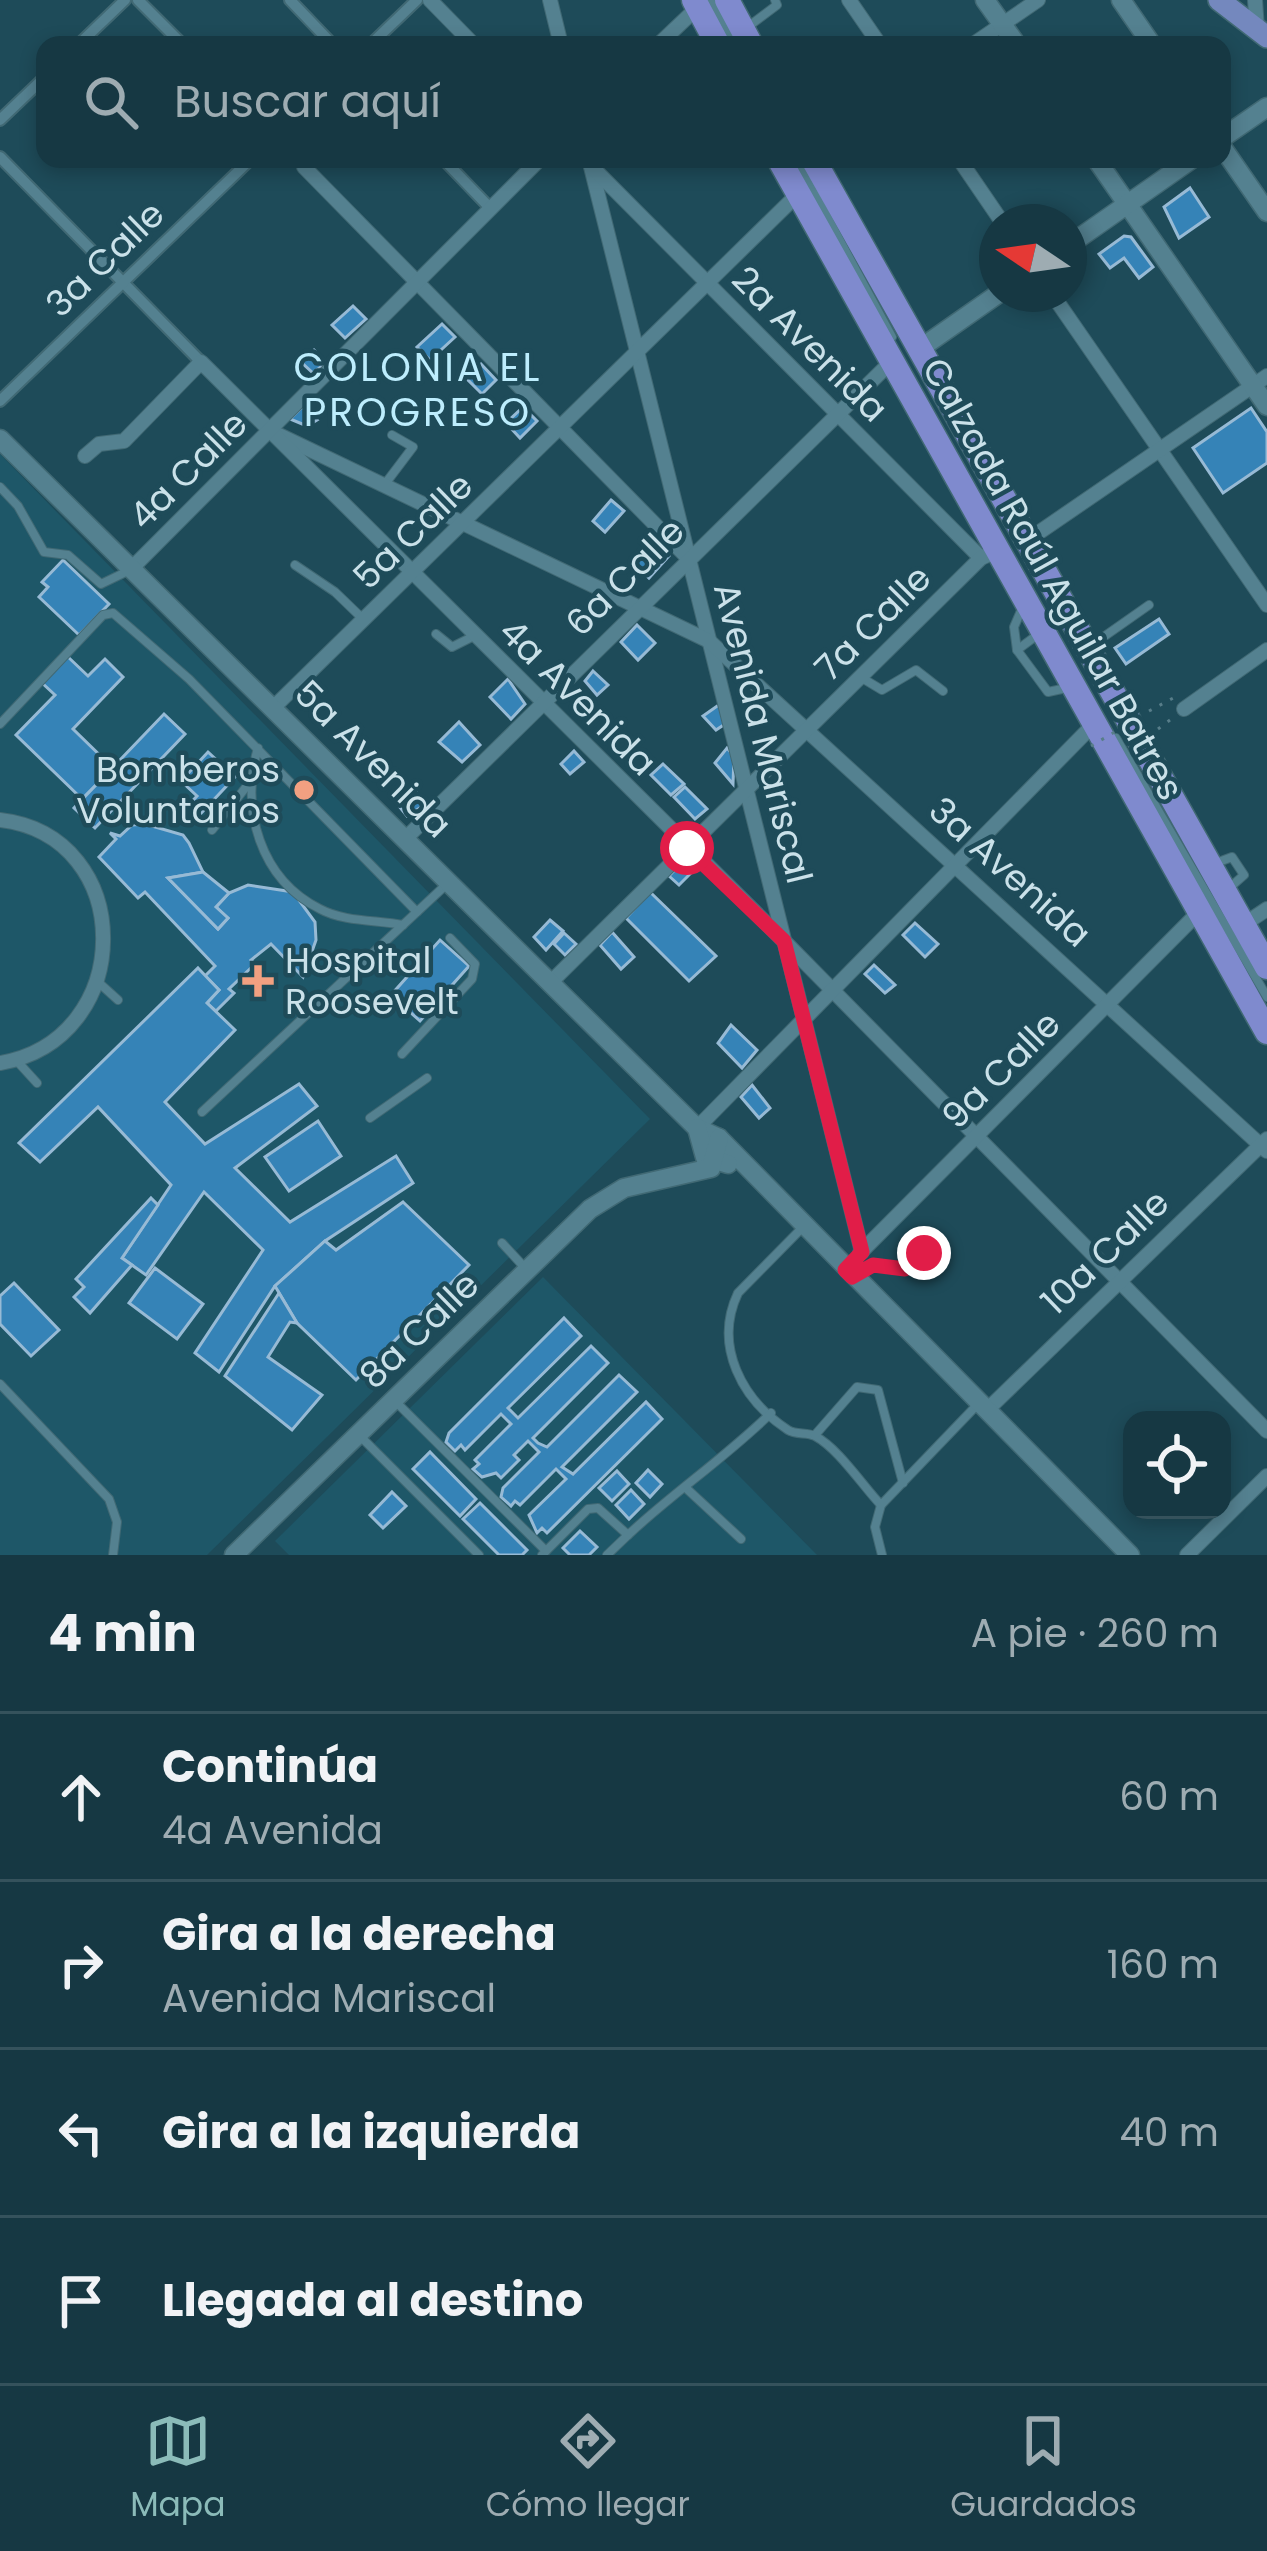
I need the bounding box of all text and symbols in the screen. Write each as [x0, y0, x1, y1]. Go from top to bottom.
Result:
search box [36, 36, 1231, 168]
icon: search [78, 69, 144, 135]
text: Buscar aquí [174, 70, 441, 133]
street label: 3a Calle [34, 189, 176, 329]
north arrow [979, 204, 1087, 312]
street label: 2a Avenida [721, 255, 899, 433]
district label: COLONIA EL PROGRESO [294, 340, 542, 440]
street label: Calzada Raúl Aguilar Batres [910, 349, 1196, 809]
street label: 4a Calle [117, 399, 259, 541]
street label: 5a Calle [342, 461, 484, 601]
street label: 6a Calle [554, 506, 696, 648]
street label: 7a Calle [803, 553, 943, 693]
street label: Avenida Mariscal [701, 577, 825, 889]
street label: 4a Avenida [488, 607, 668, 787]
street label: 5a Avenida [283, 669, 463, 849]
place label: Bomberos Voluntarios [76, 744, 280, 836]
marker: Bomberos Voluntarios [291, 777, 317, 803]
street label: 3a Avenida [918, 785, 1102, 959]
route start [660, 821, 714, 875]
place label: Hospital Roosevelt [285, 935, 459, 1027]
marker: Hospital Roosevelt [242, 965, 274, 997]
street label: 9a Calle [930, 999, 1072, 1141]
street label: 10a Calle [1030, 1178, 1180, 1326]
route end [897, 1226, 951, 1280]
street label: 8a Calle [348, 1260, 490, 1400]
map controls [1123, 1411, 1231, 1519]
button: locate [1123, 1411, 1231, 1519]
text: 4 min [48, 1597, 197, 1669]
text: A pie · 260 m [971, 1606, 1219, 1661]
text: Continúa [162, 1735, 378, 1798]
icon: ahead [48, 1764, 114, 1830]
text: 60 m [1119, 1769, 1219, 1824]
text: 4a Avenida [162, 1803, 383, 1858]
text: Gira a la derecha [162, 1903, 556, 1966]
icon: right [48, 1932, 114, 1998]
text: 160 m [1107, 1937, 1219, 1992]
text: Avenida Mariscal [162, 1971, 496, 2026]
icon: left [48, 2100, 114, 2166]
text: Gira a la izquierda [162, 2101, 580, 2164]
text: 40 m [1119, 2105, 1219, 2160]
icon: arrive [48, 2268, 114, 2334]
text: Llegada al destino [162, 2269, 584, 2332]
tab: Mapa [130, 2408, 225, 2530]
tab: Cómo llegar [486, 2408, 690, 2530]
tab: Guardados [950, 2408, 1137, 2530]

